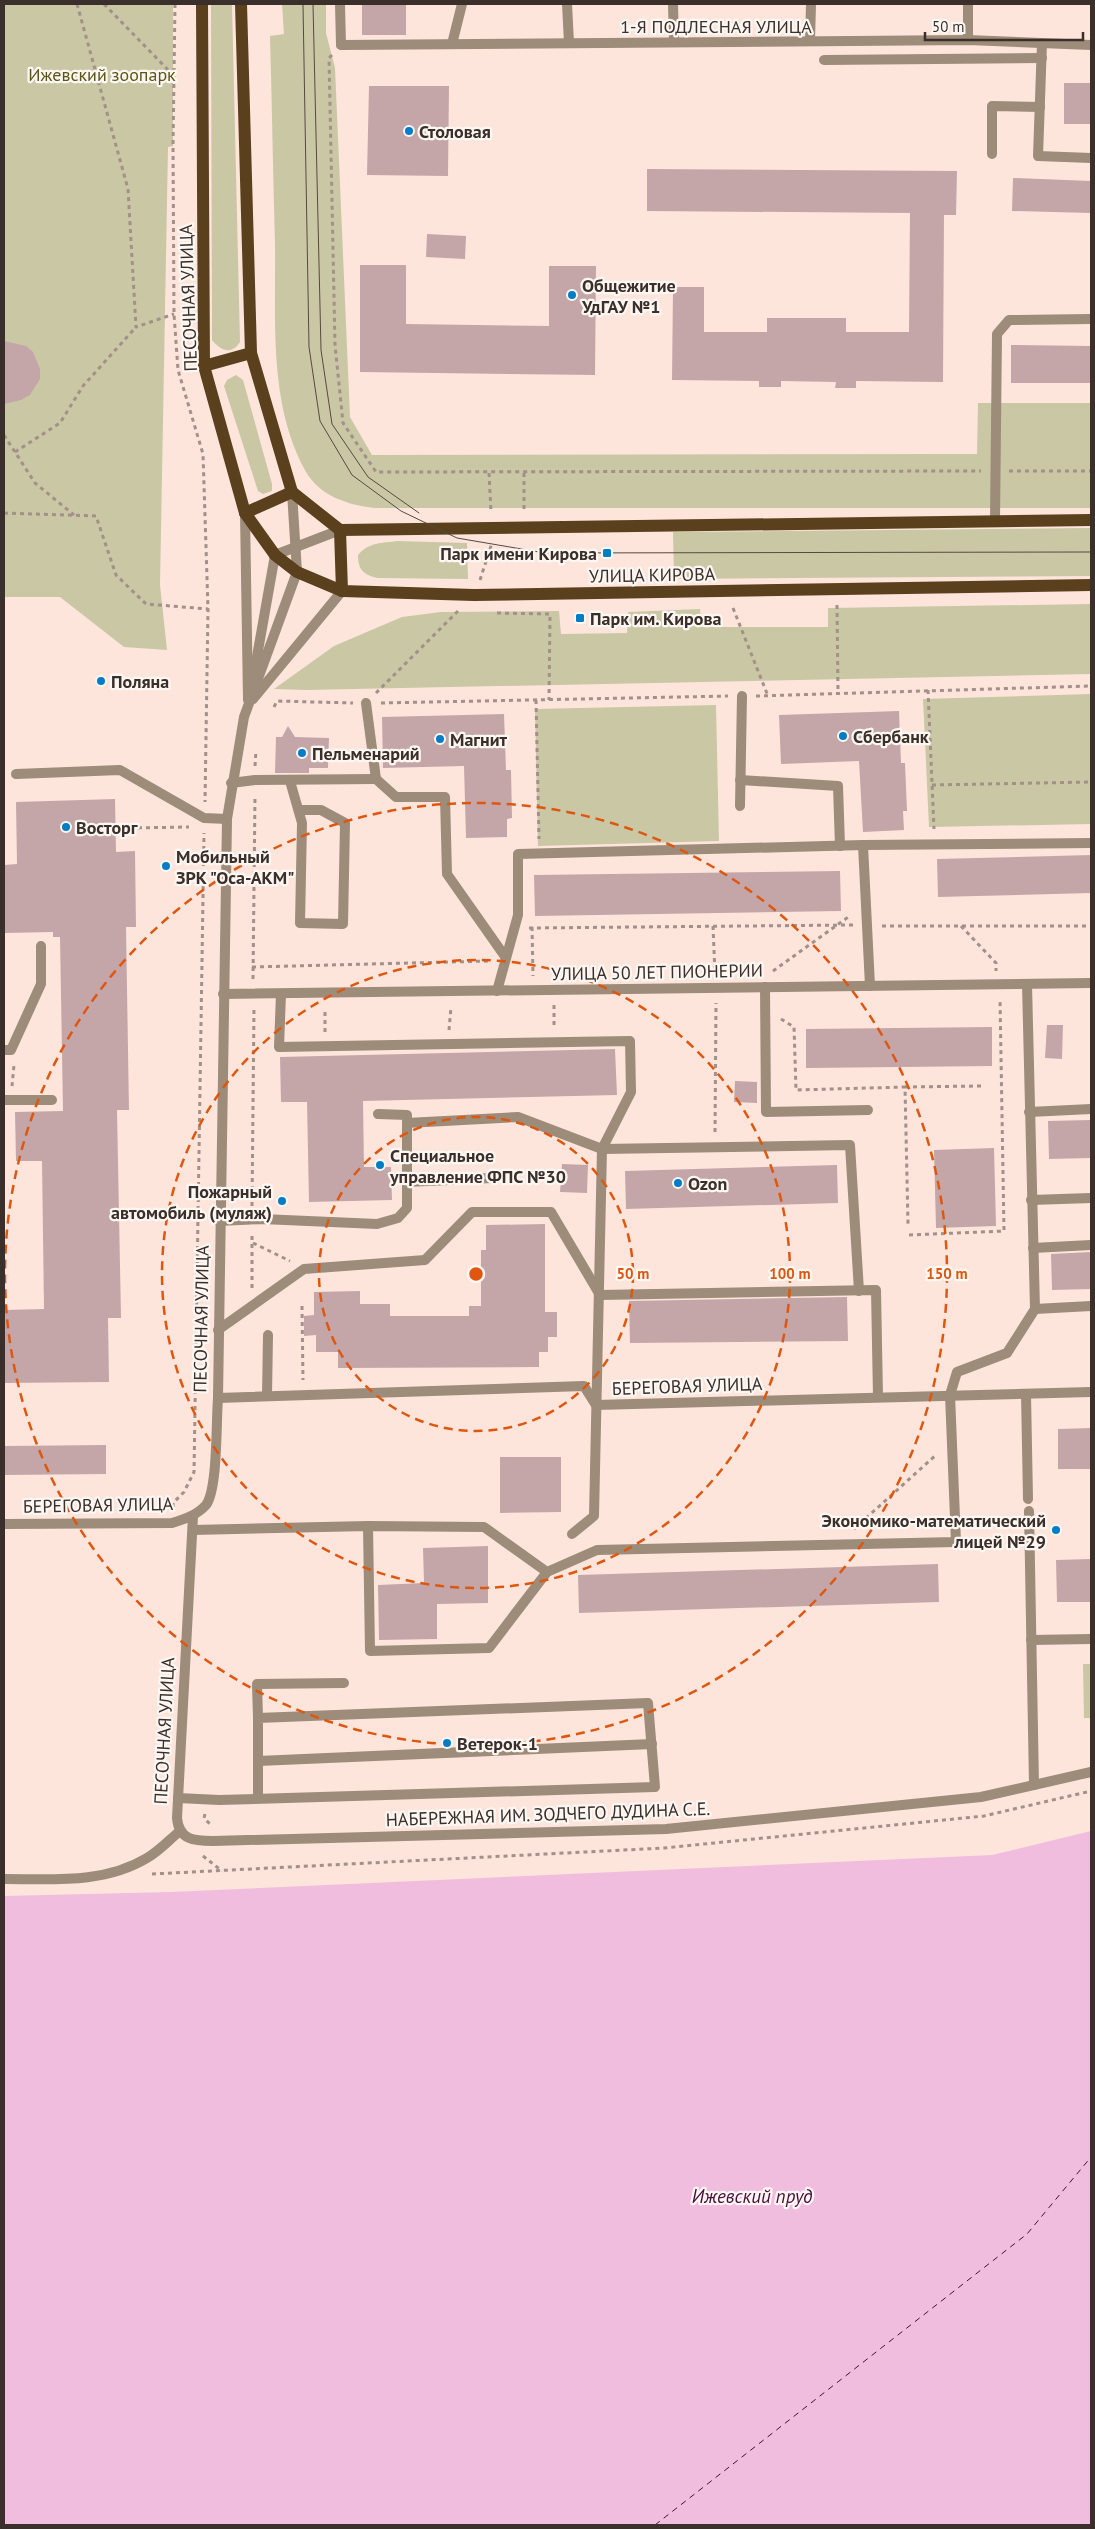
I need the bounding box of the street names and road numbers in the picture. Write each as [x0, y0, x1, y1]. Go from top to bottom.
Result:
street label: 1-Я ПОДЛЕСНАЯ УЛИЦА [620, 15, 812, 38]
street label: ПЕСОЧНАЯ УЛИЦА [174, 224, 202, 372]
street label: УЛИЦА КИРОВА [589, 562, 716, 588]
street label: УЛИЦА 50 ЛЕТ ПИОНЕРИИ [551, 959, 763, 985]
street label: ПЕСОЧНАЯ УЛИЦА [188, 1245, 214, 1393]
street label: БЕРЕГОВАЯ УЛИЦА [611, 1372, 763, 1400]
street label: БЕРЕГОВАЯ УЛИЦА [23, 1492, 174, 1518]
street label: ПЕСОЧНАЯ УЛИЦА [149, 1656, 179, 1805]
street label: НАБЕРЕЖНАЯ ИМ. ЗОДЧЕГО ДУДИНА С.Е. [385, 1797, 711, 1831]

